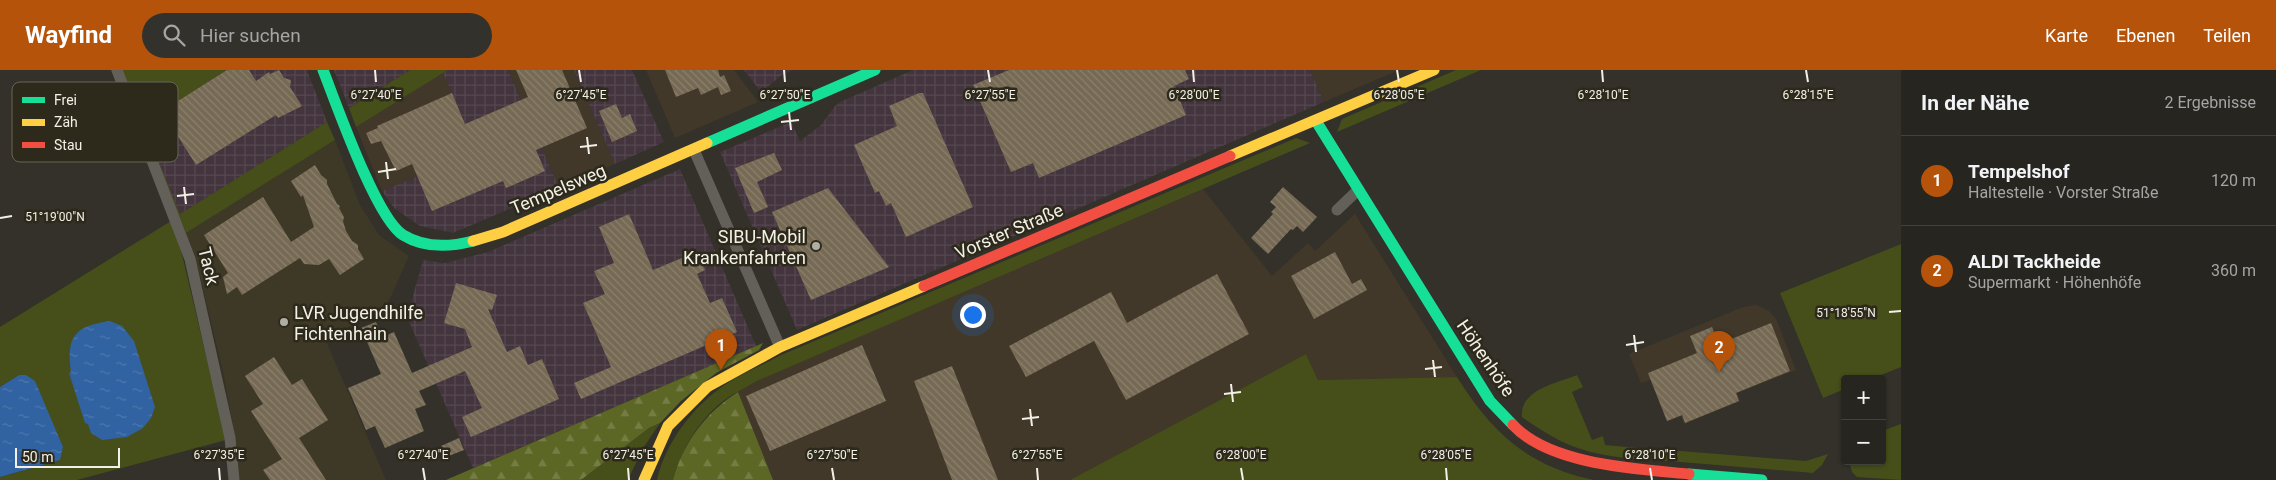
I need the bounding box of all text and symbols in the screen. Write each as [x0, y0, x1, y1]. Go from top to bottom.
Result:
search box [142, 13, 492, 58]
text: Wayfind [25, 21, 112, 49]
icon: search [160, 21, 188, 49]
text: Hier suchen [200, 24, 301, 47]
text: Karte [2045, 25, 2088, 46]
text: Ebenen [2116, 25, 2175, 46]
text: Teilen [2203, 25, 2251, 46]
legend [12, 82, 178, 162]
text: 6°27'40"E [351, 88, 402, 102]
text: 6°27'45"E [556, 88, 607, 102]
text: 6°27'50"E [760, 88, 811, 102]
text: 6°27'55"E [965, 88, 1016, 102]
text: 6°28'00"E [1169, 88, 1220, 102]
text: 6°28'05"E [1374, 88, 1425, 102]
text: 6°28'10"E [1578, 88, 1629, 102]
text: 6°28'15"E [1783, 88, 1834, 102]
text: In der Nähe [1921, 91, 2029, 115]
text: Frei [54, 92, 77, 108]
text: 2 Ergebnisse [2164, 93, 2256, 112]
text: Zäh [54, 114, 78, 130]
text: Stau [54, 137, 82, 153]
street label: Tempelsweg [507, 159, 609, 219]
text: Tempelshof [1968, 160, 2070, 183]
text: 1 [1932, 171, 1942, 190]
text: 120 m [2211, 171, 2256, 190]
text: Haltestelle · Vorster Straße [1968, 183, 2158, 202]
street label: Vorster Straße [952, 199, 1066, 263]
text: 51°19'00"N [25, 210, 85, 224]
place label: SIBU-Mobil Krankenfahrten [683, 226, 806, 268]
marker: SIBU-Mobil Krankenfahrten [810, 240, 822, 252]
street label: Tack [194, 245, 224, 288]
text: ALDI Tackheide [1968, 250, 2101, 273]
text: 2 [1932, 261, 1942, 280]
text: 360 m [2211, 261, 2256, 280]
text: Supermarkt · Höhenhöfe [1968, 273, 2141, 292]
place label: LVR Jugendhilfe Fichtenhain [294, 302, 423, 344]
your location [960, 302, 986, 328]
text: 51°18'55"N [1816, 306, 1876, 320]
marker: LVR Jugendhilfe Fichtenhain [278, 316, 290, 328]
street label: Höhenhöfe [1453, 316, 1519, 400]
pin: 1 [705, 329, 737, 370]
pin: 2 [1703, 331, 1735, 372]
map controls [1841, 375, 1886, 465]
button: + [1841, 375, 1886, 420]
button: − [1841, 420, 1886, 465]
scale bar [15, 445, 120, 468]
text: 6°27'35"E [194, 448, 245, 462]
text: 6°27'40"E [398, 448, 449, 462]
text: 6°27'45"E [603, 448, 654, 462]
text: 6°27'50"E [807, 448, 858, 462]
text: 6°27'55"E [1012, 448, 1063, 462]
text: 6°28'00"E [1216, 448, 1267, 462]
text: 6°28'05"E [1421, 448, 1472, 462]
text: 6°28'10"E [1625, 448, 1676, 462]
text: 50 m [22, 449, 54, 465]

